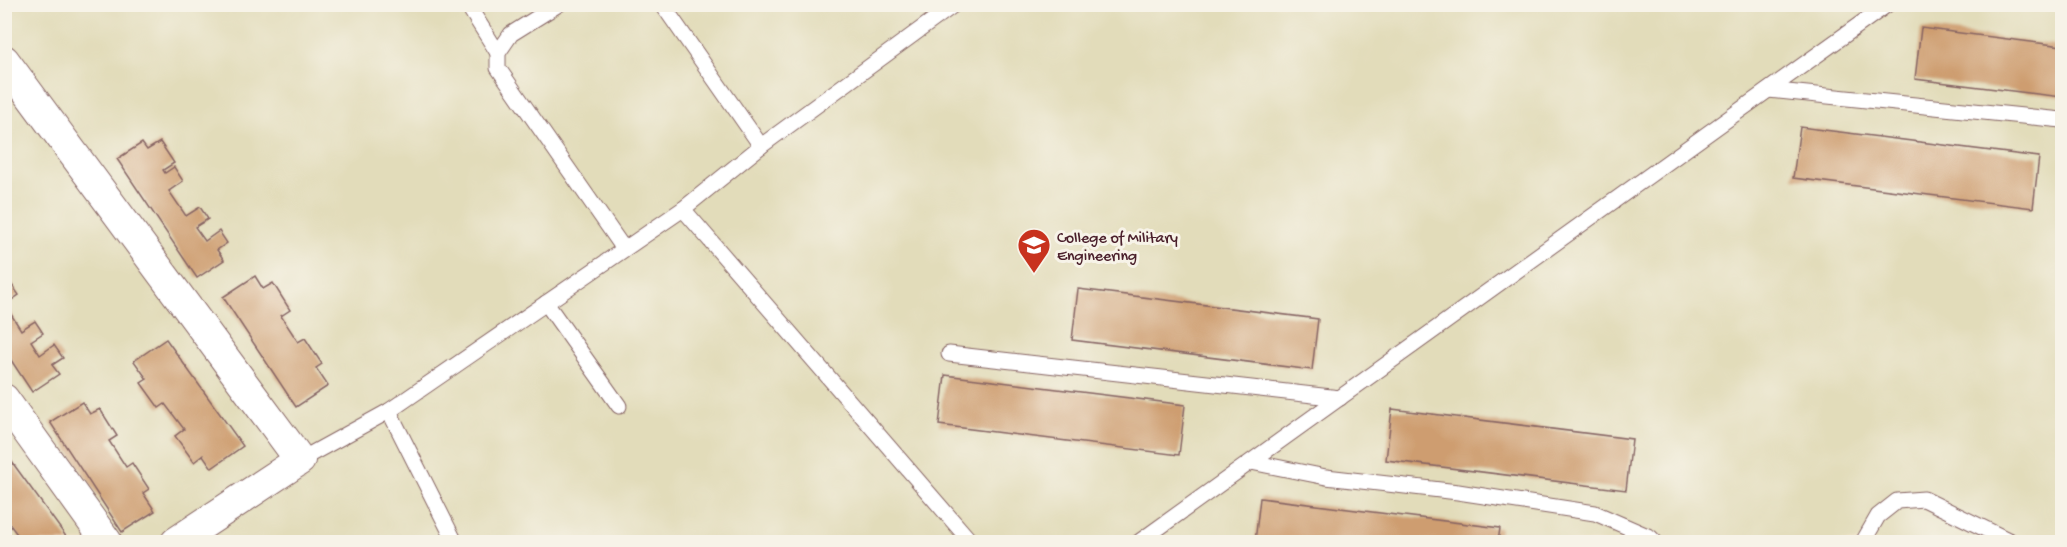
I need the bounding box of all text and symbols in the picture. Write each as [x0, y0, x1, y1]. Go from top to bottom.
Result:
school or university icon: College of Military Engineering [1016, 227, 1052, 274]
place label: College of Military Engineering [1057, 230, 1178, 267]

